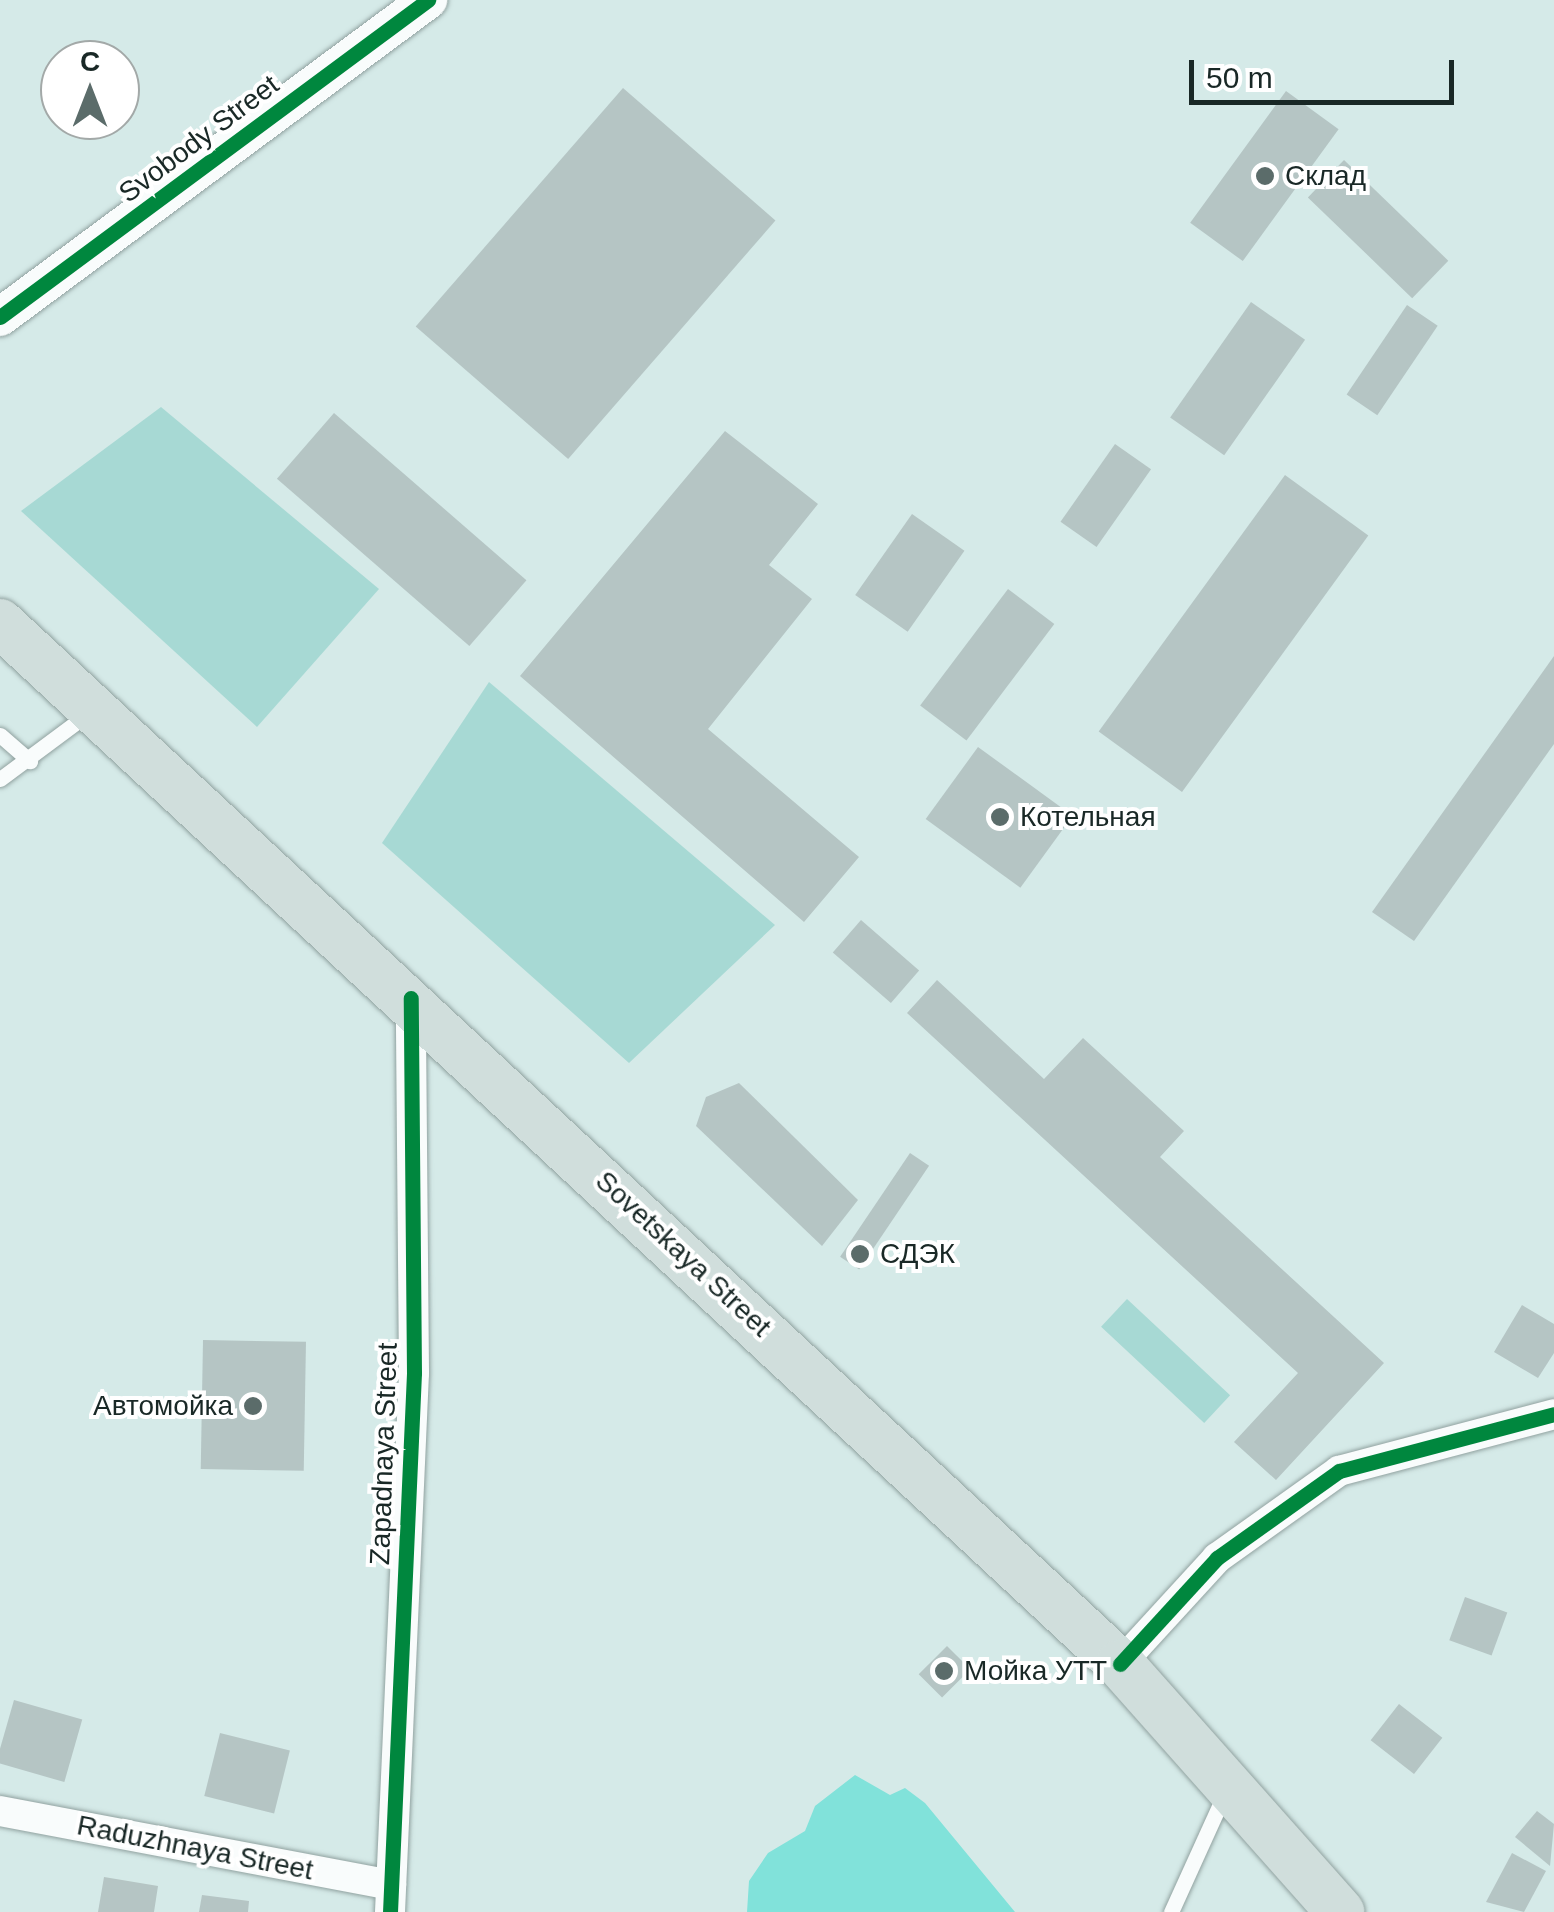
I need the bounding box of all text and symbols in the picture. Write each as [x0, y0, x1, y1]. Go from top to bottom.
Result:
north arrow [40, 40, 140, 140]
scale bar [1194, 40, 1459, 102]
text: С [80, 46, 100, 77]
text: 50 m [1206, 61, 1273, 94]
street label: Svobody Street [112, 68, 286, 210]
place label: Склад [1285, 159, 1366, 193]
marker: Склад [1254, 165, 1276, 187]
place label: Котельная [1020, 800, 1156, 834]
marker: Котельная [989, 806, 1011, 828]
street label: Sovetskaya Street [588, 1164, 778, 1344]
place label: СДЭК [880, 1237, 955, 1271]
marker: СДЭК [849, 1243, 871, 1265]
street label: Zapadnaya Street [363, 1342, 405, 1566]
place label: Автомойка [93, 1389, 233, 1423]
marker: Автомойка [242, 1395, 264, 1417]
place label: Мойка УТТ [964, 1654, 1107, 1688]
marker: Мойка УТТ [933, 1660, 955, 1682]
street label: Raduzhnaya Street [74, 1809, 316, 1887]

